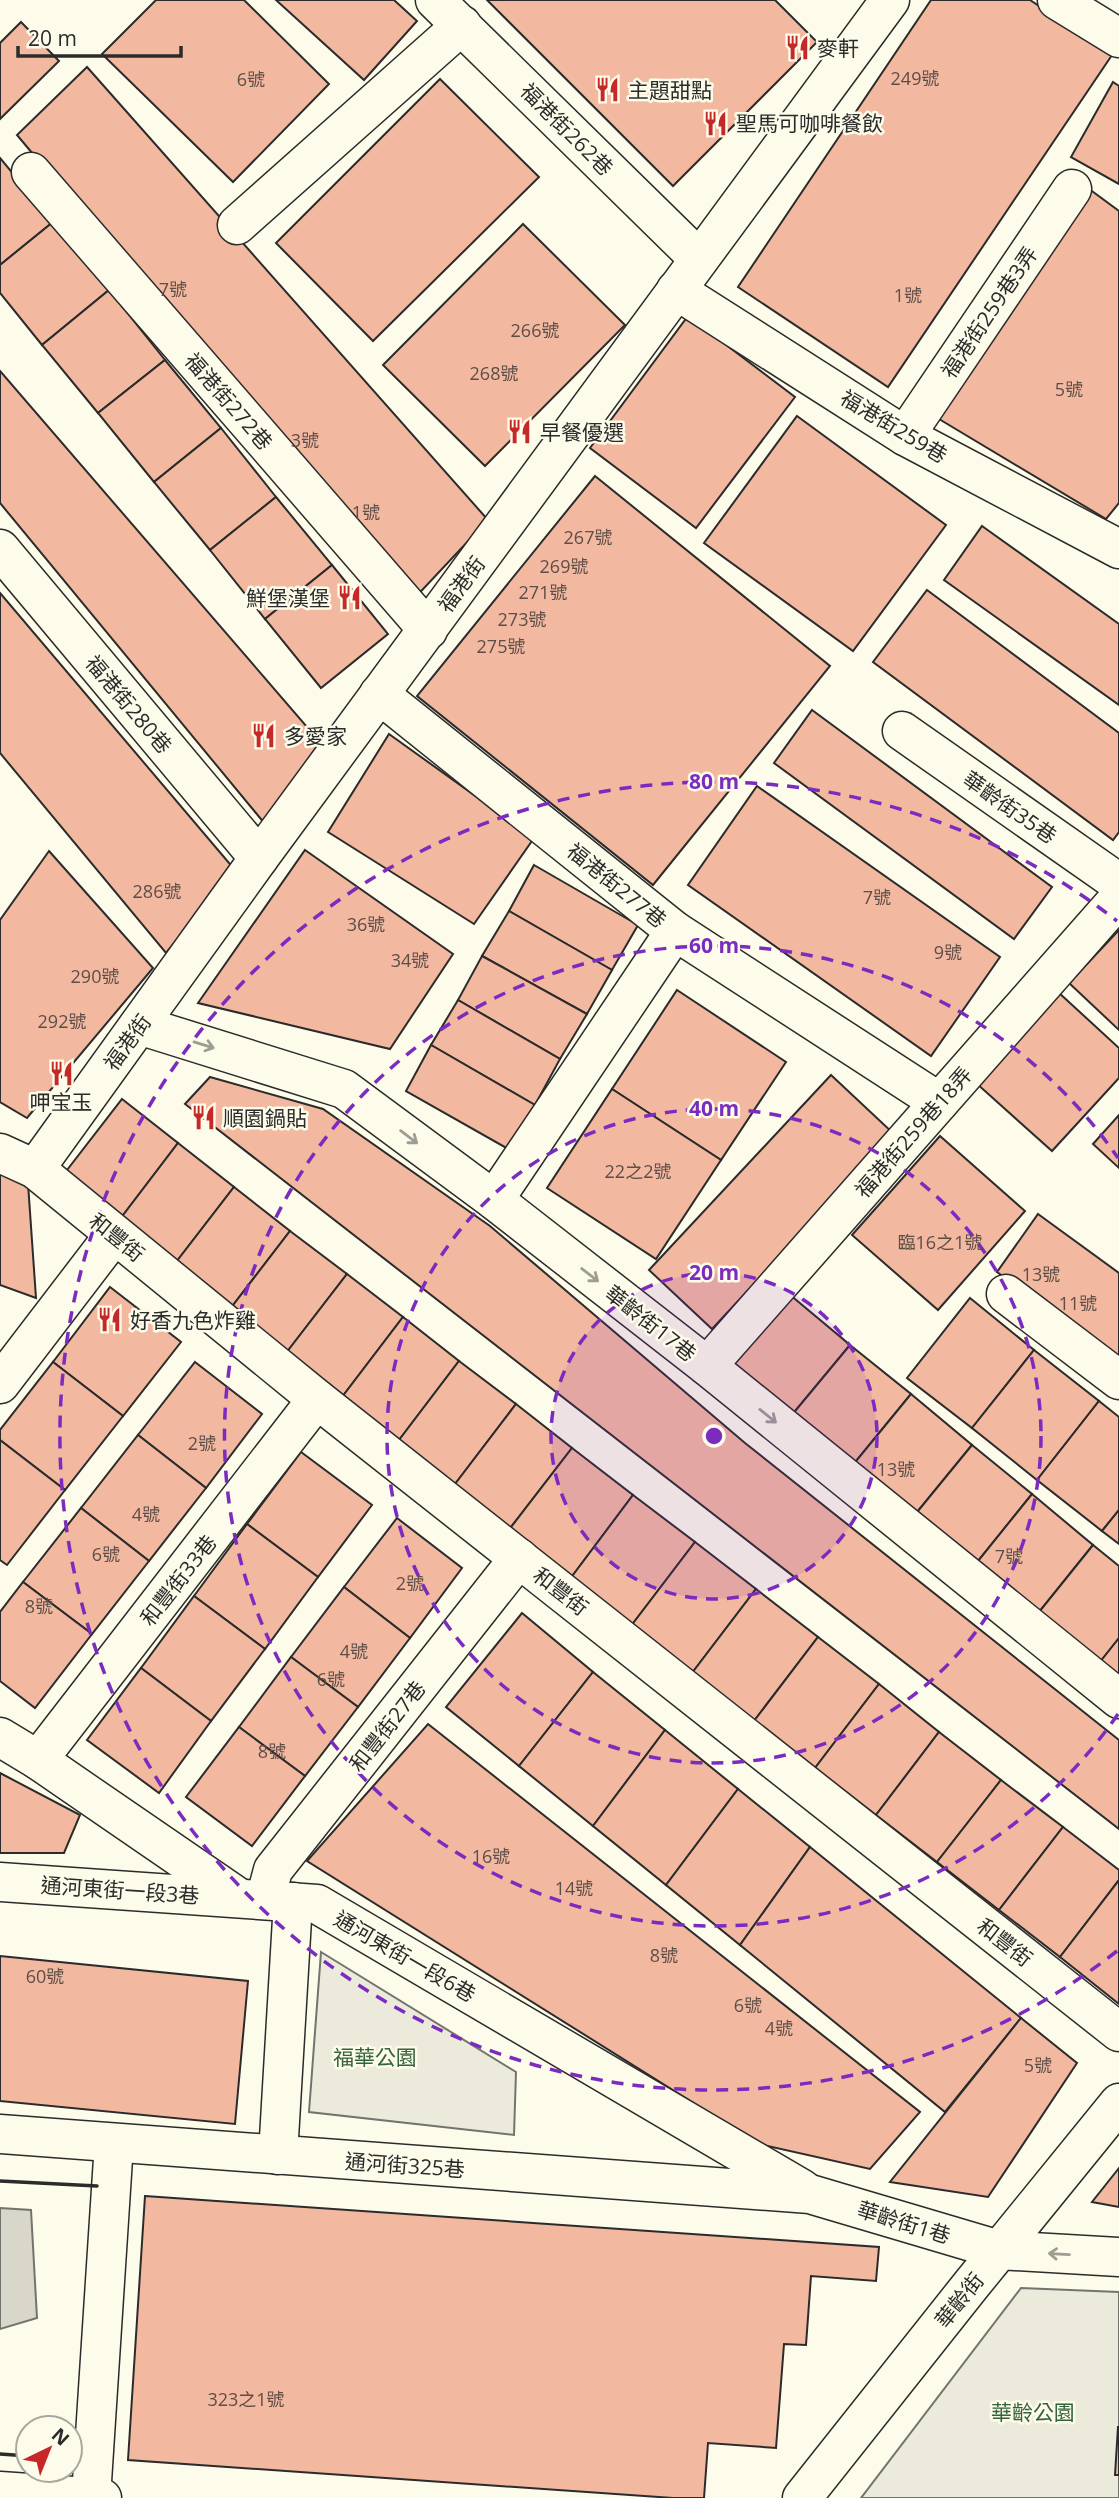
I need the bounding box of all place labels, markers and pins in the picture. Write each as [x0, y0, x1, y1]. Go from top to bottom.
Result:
restaurant icon: 麥軒 [783, 34, 811, 62]
place label: 麥軒 [817, 34, 859, 62]
restaurant icon: 主題甜點 [594, 76, 622, 104]
place label: 主題甜點 [628, 76, 712, 104]
restaurant icon: 聖馬可咖啡餐飲 [702, 109, 730, 137]
place label: 聖馬可咖啡餐飲 [736, 109, 883, 137]
restaurant icon: 早餐優選 [506, 418, 534, 446]
place label: 早餐優選 [540, 418, 624, 446]
place label: 鮮堡漢堡 [246, 584, 330, 612]
restaurant icon: 鮮堡漢堡 [336, 584, 364, 612]
restaurant icon: 多愛家 [250, 722, 278, 750]
place label: 多愛家 [284, 722, 347, 750]
restaurant icon: 呷宝玉 [47, 1059, 75, 1087]
place label: 呷宝玉 [30, 1088, 93, 1116]
restaurant icon: 順園鍋貼 [189, 1104, 217, 1132]
place label: 順園鍋貼 [223, 1104, 307, 1132]
restaurant icon: 好香九色炸雞 [96, 1306, 124, 1334]
place label: 好香九色炸雞 [130, 1306, 256, 1334]
centre of rings [702, 1424, 726, 1448]

